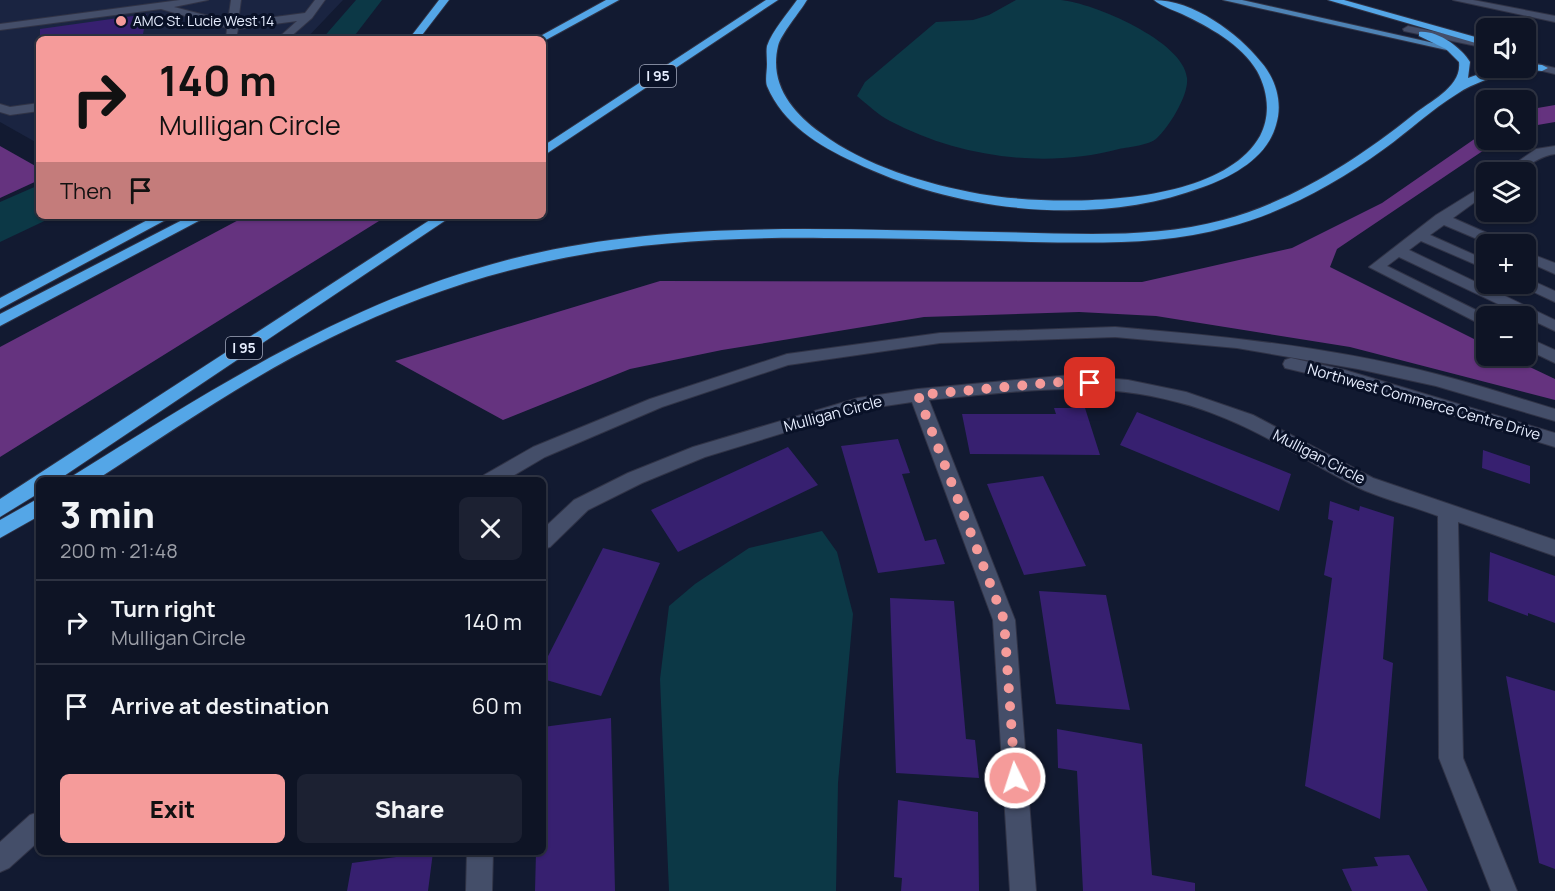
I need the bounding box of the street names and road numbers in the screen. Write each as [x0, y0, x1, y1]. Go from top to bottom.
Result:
road number: I 95 [640, 65, 676, 87]
road number: I 95 [226, 337, 262, 359]
street label: Northwest Commerce Centre Drive [1305, 358, 1543, 445]
street label: Mulligan Circle [781, 390, 885, 437]
street label: Mulligan Circle [1269, 424, 1369, 489]

